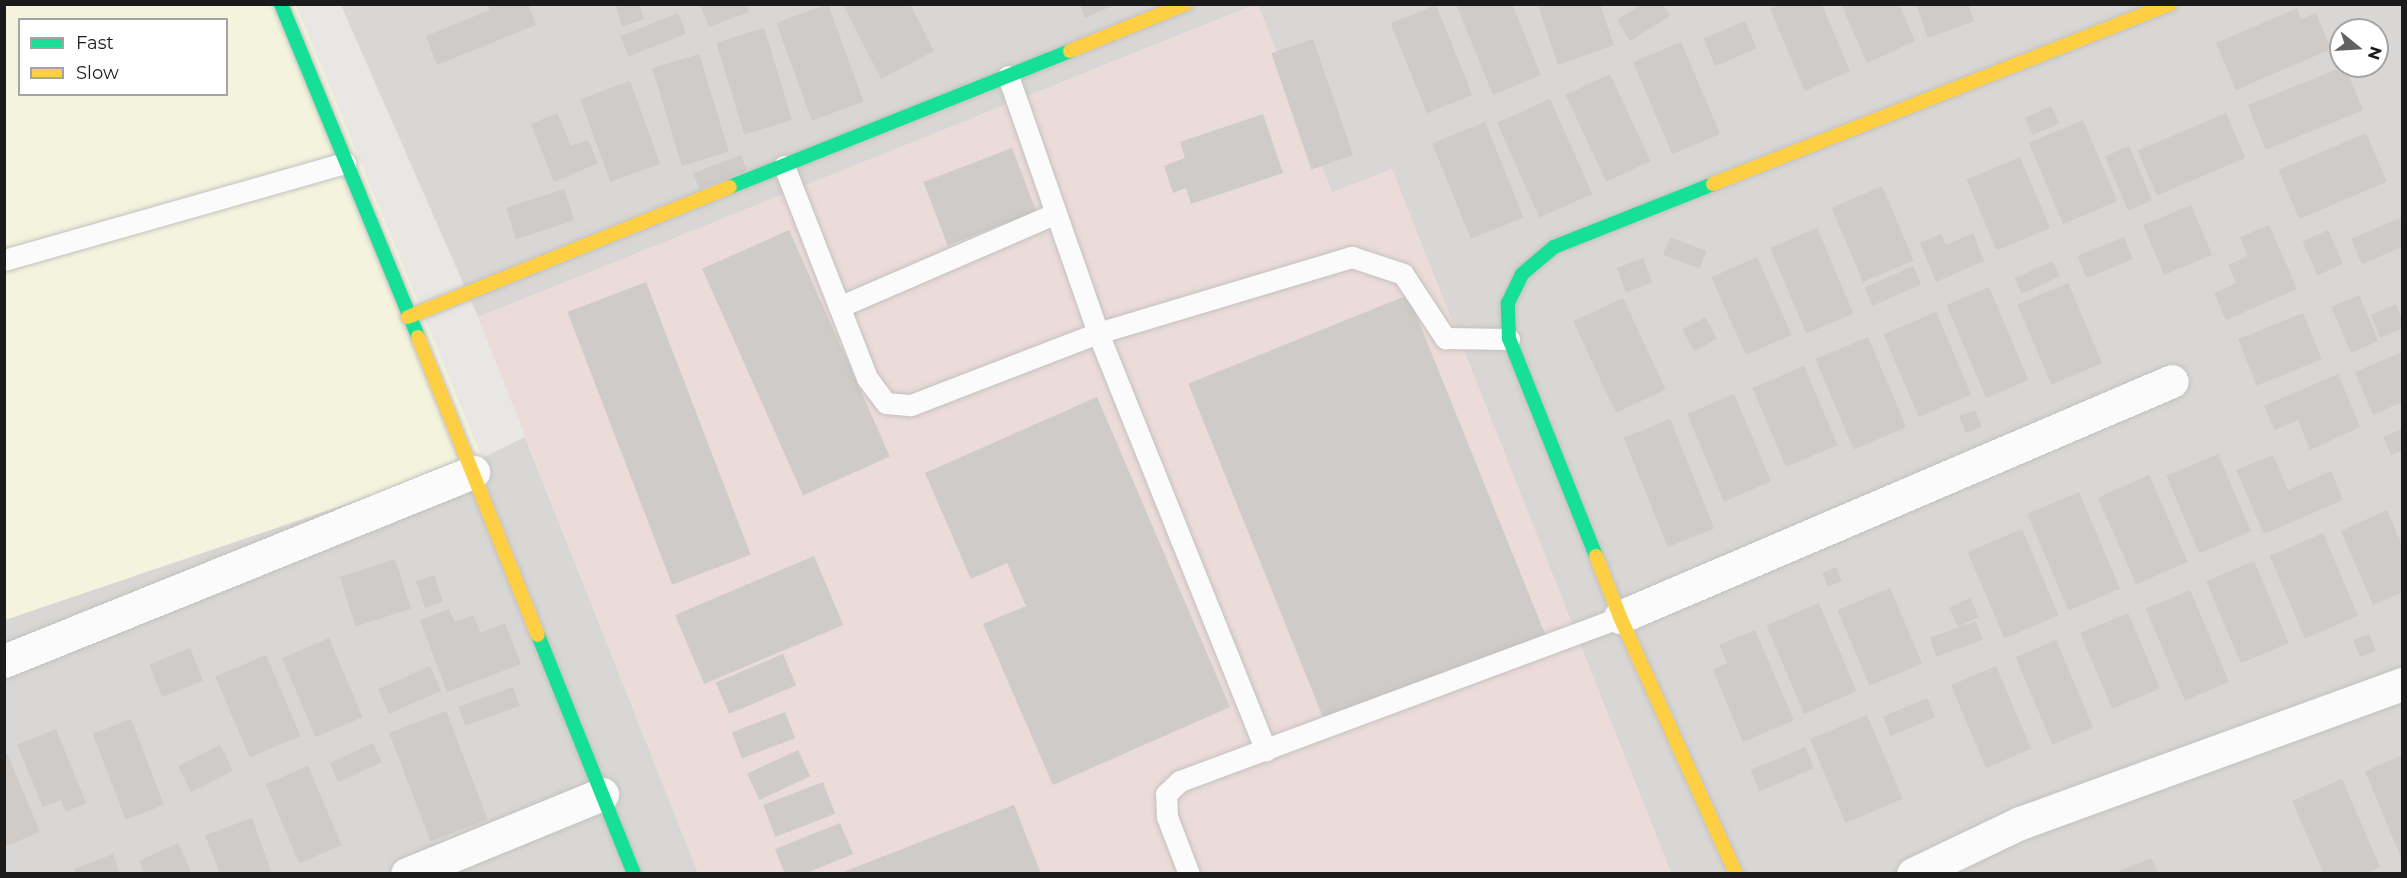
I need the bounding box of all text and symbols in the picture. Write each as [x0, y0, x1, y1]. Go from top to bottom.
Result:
legend [18, 18, 228, 96]
north arrow [2329, 18, 2389, 78]
text: Fast [76, 32, 114, 54]
text: N [2364, 44, 2386, 62]
text: Slow [76, 62, 119, 84]

